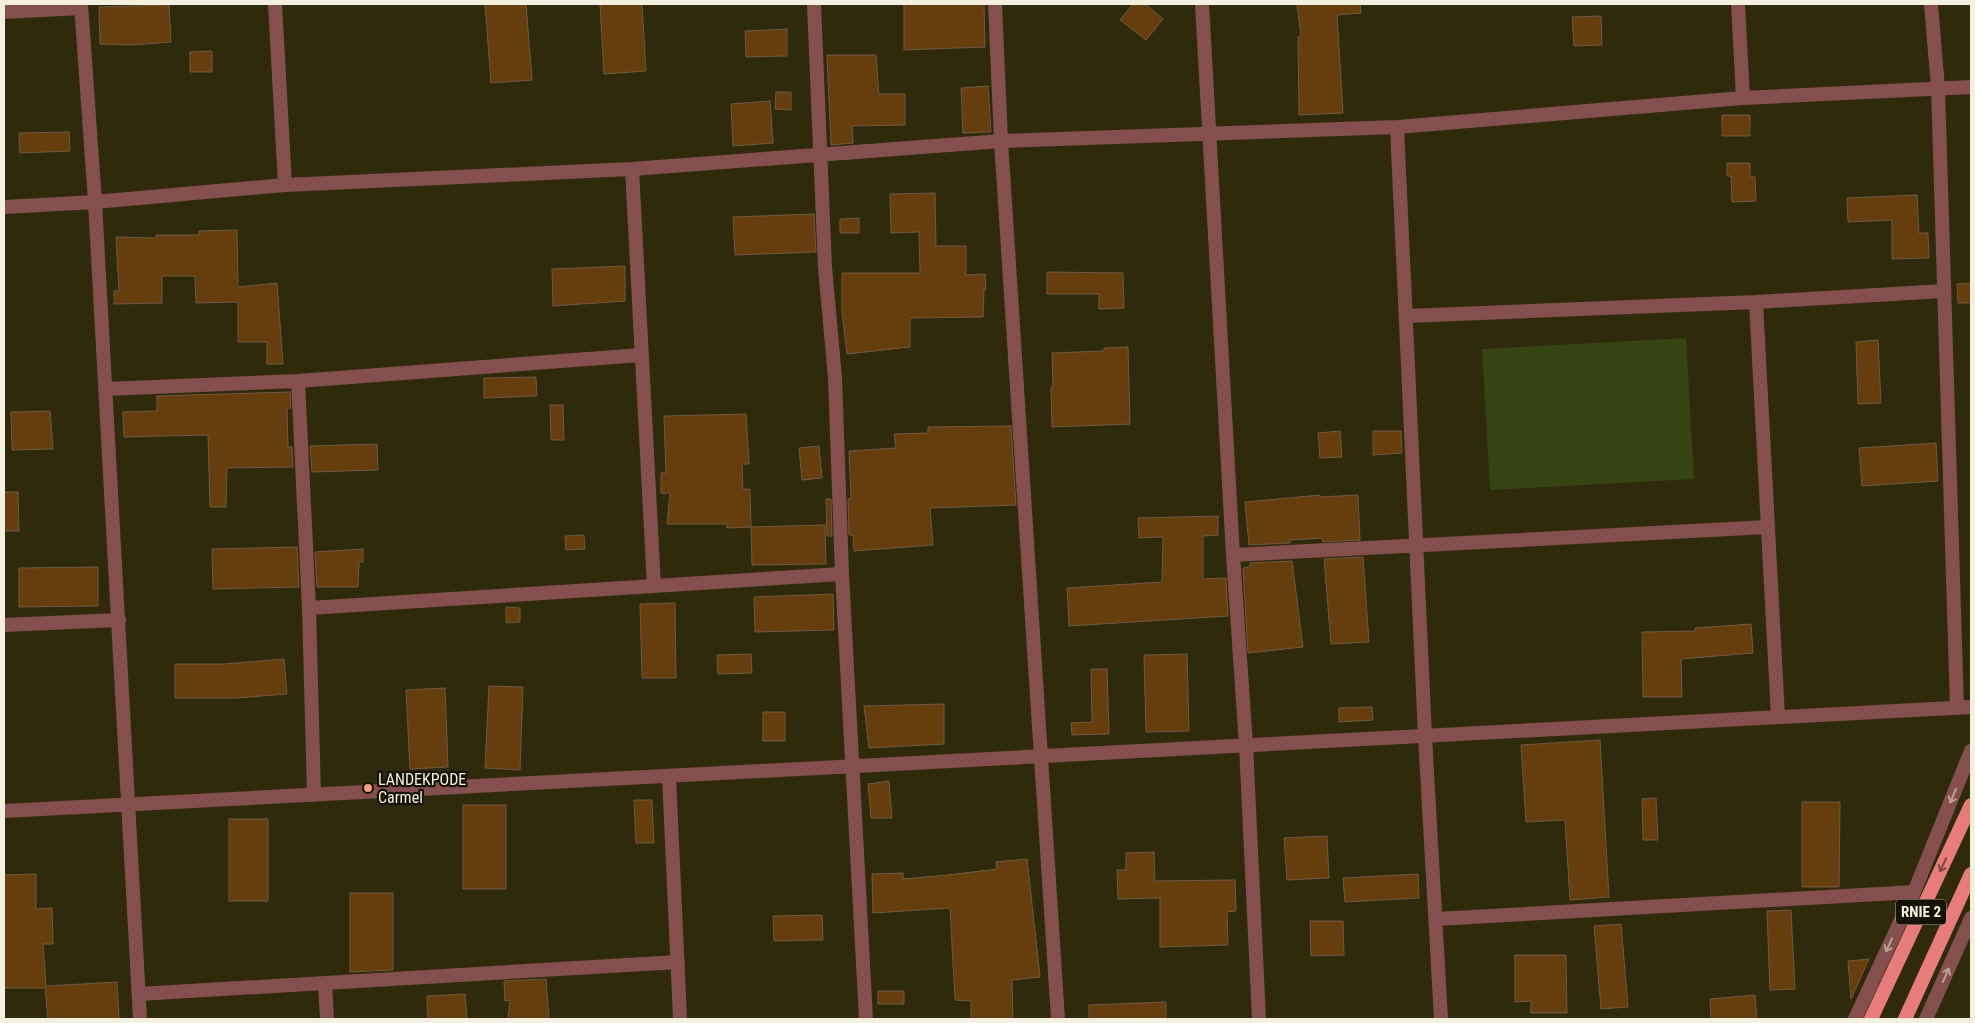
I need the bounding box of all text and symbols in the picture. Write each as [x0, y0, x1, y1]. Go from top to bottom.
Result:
place label: LANDEKPODE Carmel [378, 770, 466, 807]
marker: LANDEKPODE Carmel [362, 782, 374, 794]
one-way arrow [1948, 788, 1957, 803]
one-way arrow [1938, 857, 1948, 872]
road number: RNIE 2 [1896, 900, 1946, 924]
one-way arrow [1884, 937, 1894, 952]
one-way arrow [1942, 968, 1952, 983]

